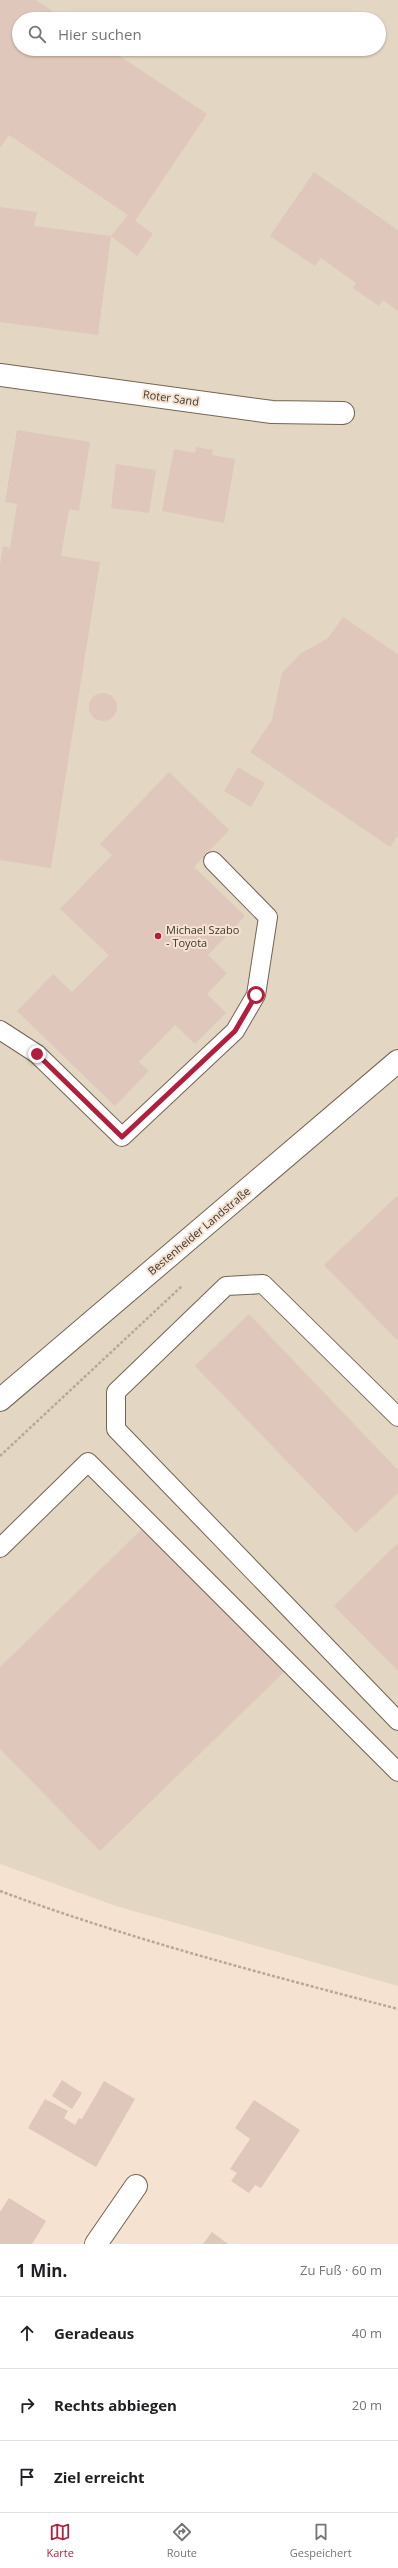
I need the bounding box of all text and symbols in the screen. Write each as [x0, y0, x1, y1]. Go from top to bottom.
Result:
search box [12, 12, 386, 56]
icon: search [26, 23, 48, 45]
text: Hier suchen [58, 24, 142, 44]
street label: Roter Sand [142, 386, 200, 409]
place label: Michael Szabo - Toyota [166, 922, 240, 950]
marker: Michael Szabo - Toyota [153, 931, 163, 941]
route start [247, 986, 265, 1004]
route end [28, 1045, 46, 1063]
street label: Bestenheider Landstraße [144, 1183, 253, 1278]
text: 1 Min. [16, 2259, 67, 2282]
text: Zu Fuß · 60 m [300, 2261, 382, 2279]
icon: ahead [16, 2322, 38, 2344]
text: Geradeaus [54, 2323, 134, 2343]
text: 40 m [352, 2324, 382, 2342]
icon: right [16, 2394, 38, 2416]
text: Rechts abbiegen [54, 2395, 177, 2415]
text: 20 m [352, 2396, 382, 2414]
icon: arrive [16, 2466, 38, 2488]
text: Ziel erreicht [54, 2467, 145, 2487]
tab: Karte [46, 2521, 74, 2560]
tab: Route [167, 2521, 197, 2560]
tab: Gespeichert [290, 2521, 352, 2560]

